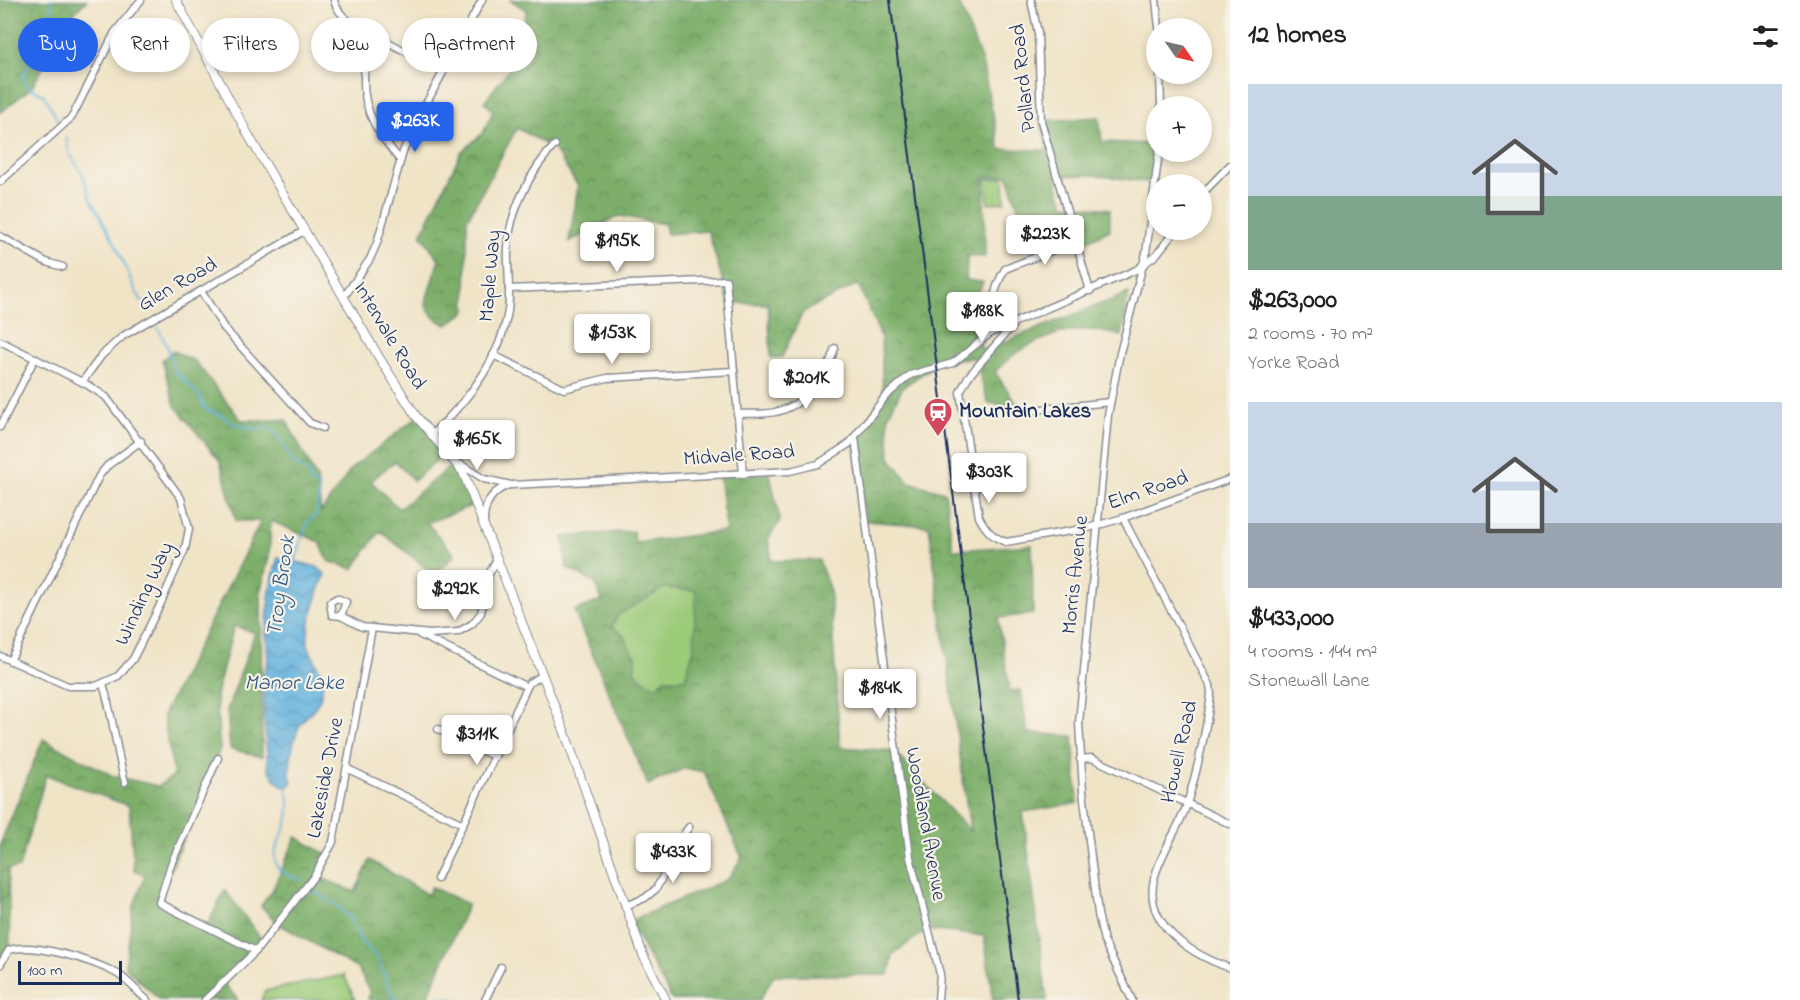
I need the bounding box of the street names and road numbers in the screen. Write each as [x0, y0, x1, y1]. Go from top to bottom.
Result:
street label: Pollard Road [1003, 22, 1045, 134]
street label: Maple Way [472, 229, 512, 323]
street label: Glen Road [133, 250, 224, 320]
street label: Intervale Road [345, 276, 433, 396]
street label: Midvale Road [682, 437, 796, 475]
street label: Elm Road [1104, 463, 1193, 519]
street label: Morris Avenue [1055, 514, 1097, 636]
street label: Winding Way [108, 537, 184, 652]
street label: Howell Road [1154, 698, 1206, 806]
street label: Lakeside Drive [300, 714, 353, 841]
street label: Woodland Avenue [897, 745, 953, 903]

